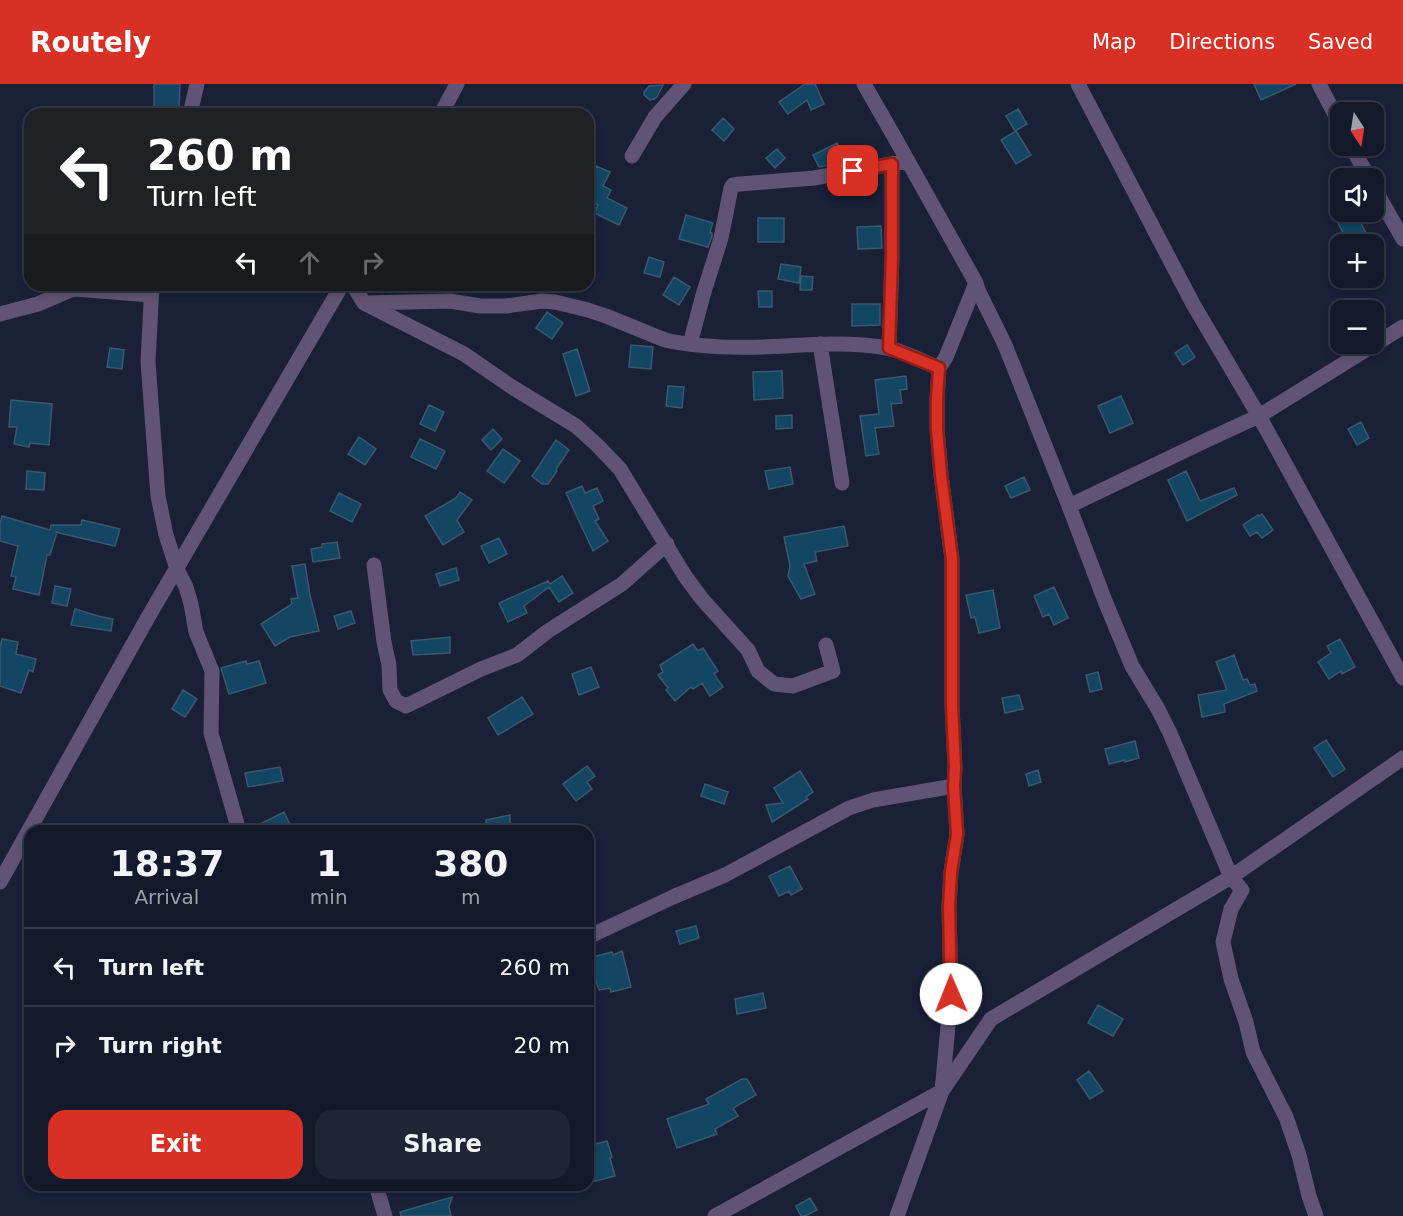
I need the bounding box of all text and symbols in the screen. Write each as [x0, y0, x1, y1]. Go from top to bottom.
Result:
text: Routely [30, 26, 151, 59]
text: Map [1092, 30, 1136, 54]
text: Directions [1169, 30, 1275, 54]
text: Saved [1308, 30, 1373, 54]
north arrow [1330, 102, 1384, 156]
map controls [1330, 102, 1384, 354]
text: 260 m [147, 131, 293, 180]
icon: left [48, 132, 126, 210]
pin [827, 145, 878, 196]
icon: arrive [836, 154, 869, 187]
button: sound [1330, 168, 1384, 222]
text: Turn left [147, 181, 257, 212]
button: + [1330, 234, 1384, 288]
icon: left [230, 246, 263, 279]
icon: ahead [293, 246, 326, 279]
icon: right [356, 246, 389, 279]
button: − [1330, 300, 1384, 354]
text: 18:37 [110, 843, 224, 884]
text: 1 [316, 843, 341, 884]
text: 380 [433, 843, 508, 884]
text: Arrival [134, 885, 199, 909]
text: min [310, 885, 348, 909]
text: m [461, 885, 481, 909]
icon: left [48, 951, 81, 984]
text: Turn left [99, 955, 204, 980]
text: 260 m [500, 955, 570, 980]
position arrow [919, 962, 983, 1026]
icon: right [48, 1029, 81, 1062]
text: Turn right [99, 1033, 222, 1058]
text: 20 m [514, 1033, 570, 1058]
button: Exit [48, 1110, 303, 1179]
button: Share [315, 1110, 570, 1179]

